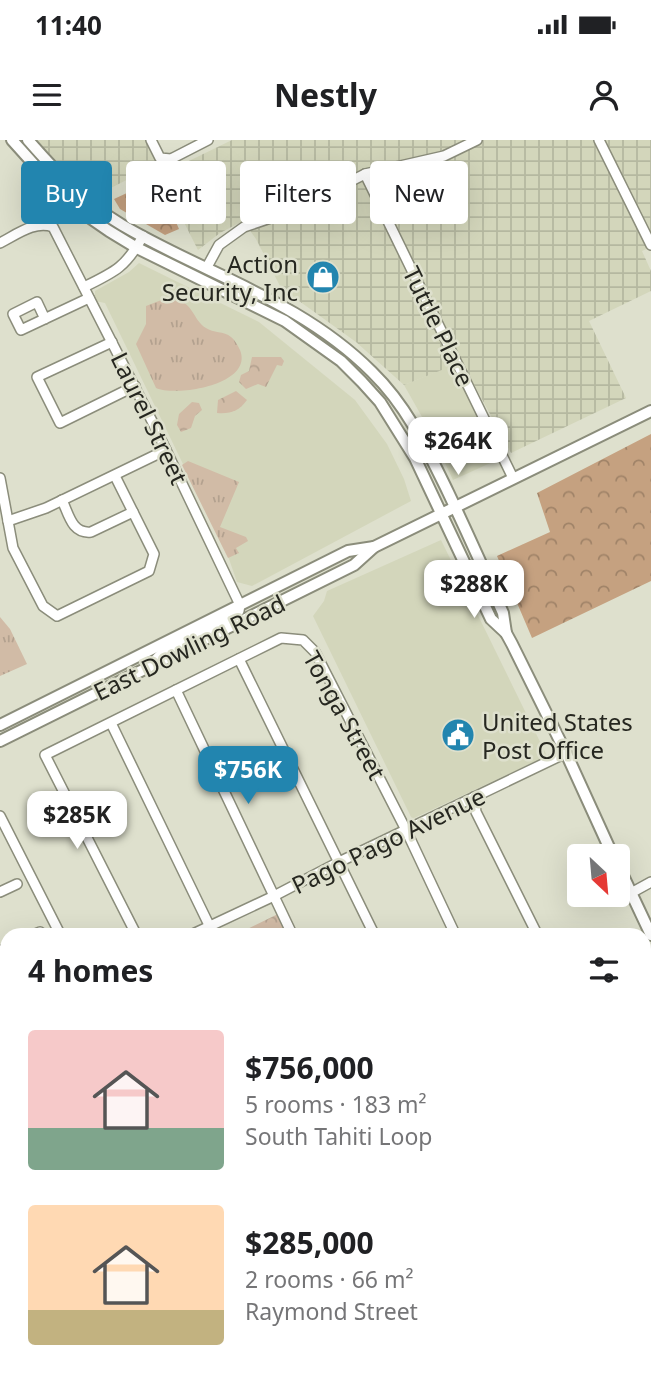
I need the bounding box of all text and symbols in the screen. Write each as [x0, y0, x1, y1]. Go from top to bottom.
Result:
text: 11:40 [35, 7, 102, 43]
text: Nestly [274, 73, 377, 116]
icon: menu [28, 76, 66, 114]
icon: person [585, 76, 623, 114]
chip: Buy [21, 161, 112, 224]
chip: Rent [126, 161, 226, 224]
chip: Filters [240, 161, 356, 224]
chip: New [370, 161, 468, 224]
place label: Action Security, Inc [162, 247, 298, 308]
shop icon: Action Security, Inc [304, 258, 342, 296]
street label: Tuttle Place [396, 261, 482, 391]
street label: Laurel Street [104, 346, 196, 490]
pin: $264K [409, 418, 507, 477]
text: $264K [424, 424, 492, 456]
pin: $288K [425, 560, 523, 620]
text: $288K [440, 567, 508, 599]
street label: East Dowling Road [88, 586, 290, 708]
street label: Tonga Street [296, 645, 394, 786]
place label: United States Post Office [482, 705, 633, 766]
public building icon: United States Post Office [439, 716, 477, 754]
pin: $756K [199, 746, 297, 806]
text: $756K [214, 753, 282, 785]
street label: Pago Pago Avenue [286, 779, 490, 901]
pin: $285K [28, 792, 126, 851]
text: $285K [43, 798, 111, 830]
north arrow [567, 844, 630, 906]
map controls [567, 844, 630, 907]
text: 4 homes [28, 950, 153, 991]
icon: filters [585, 951, 623, 989]
text: $756,000 [245, 1047, 374, 1088]
icon: home [84, 1058, 168, 1142]
text: 5 rooms · 183 m² [245, 1088, 427, 1120]
text: South Tahiti Loop [245, 1120, 433, 1152]
text: $285,000 [245, 1222, 374, 1263]
icon: home [84, 1233, 168, 1317]
text: 2 rooms · 66 m² [245, 1263, 414, 1295]
text: Raymond Street [245, 1295, 418, 1327]

